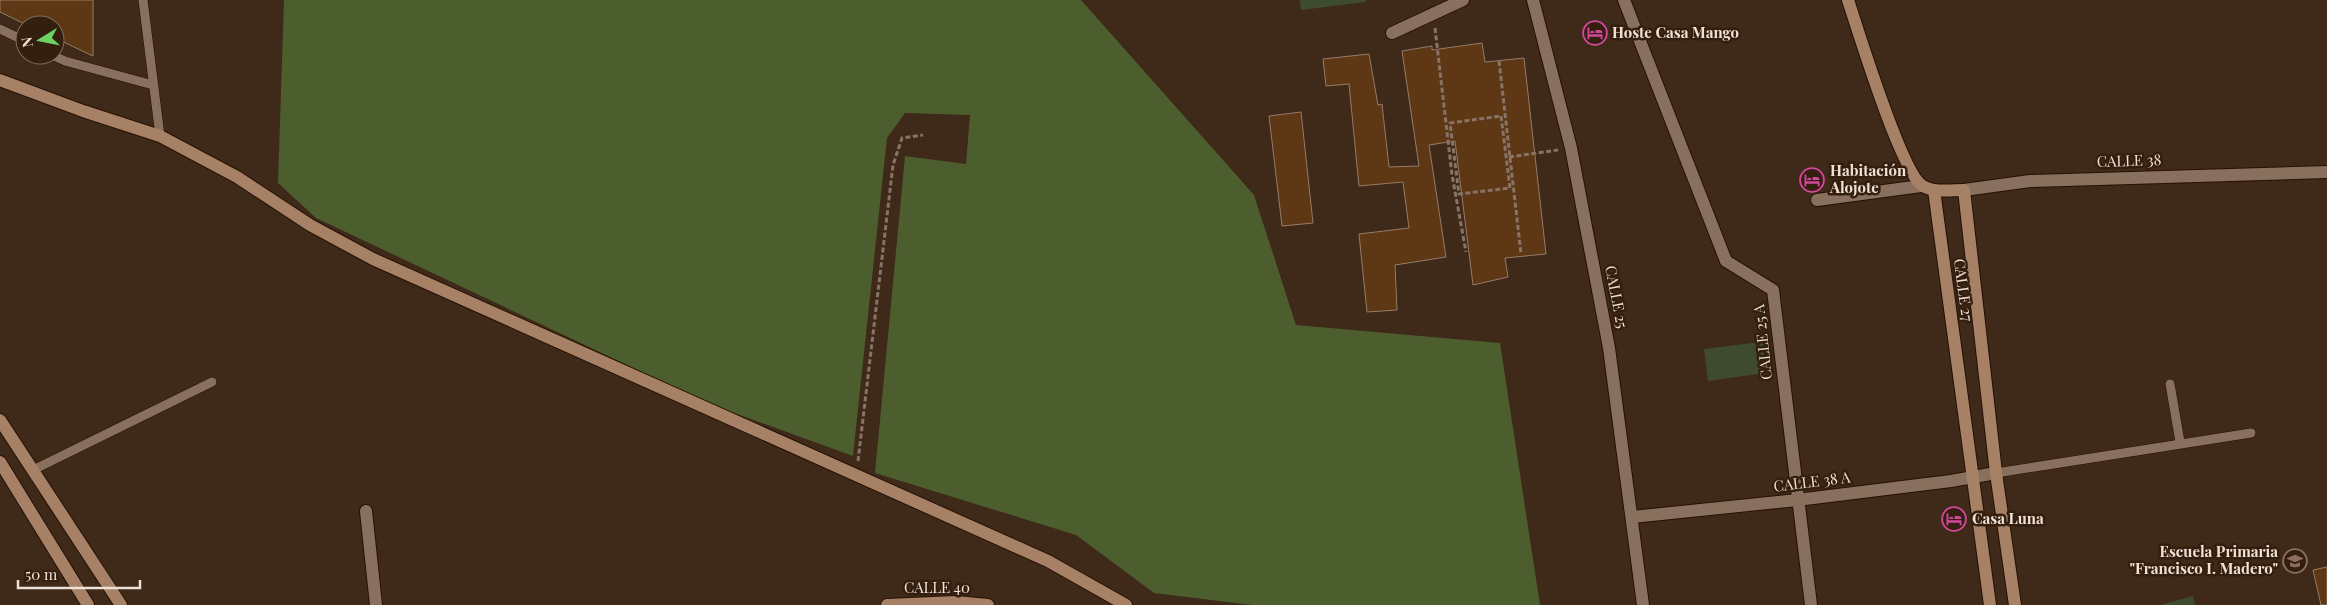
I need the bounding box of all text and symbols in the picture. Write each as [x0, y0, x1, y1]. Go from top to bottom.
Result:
north arrow [15, 15, 65, 65]
hotel icon: Hoste Casa Mango [1582, 20, 1608, 46]
place label: Hoste Casa Mango [1612, 22, 1739, 42]
text: N [16, 36, 37, 49]
street label: CALLE 38 [2096, 149, 2162, 171]
place label: Habitación Alojote [1829, 160, 1907, 197]
hotel icon: Habitación Alojote [1799, 167, 1825, 193]
street label: CALLE 27 [1950, 257, 1978, 323]
street label: CALLE 25 [1601, 264, 1633, 330]
street label: CALLE 25 A [1748, 303, 1776, 381]
street label: CALLE 38 A [1772, 466, 1852, 496]
hotel icon: Casa Luna [1941, 506, 1967, 532]
place label: Casa Luna [1972, 508, 2044, 528]
place label: Escuela Primaria "Francisco I. Madero" [2129, 541, 2278, 578]
school or university icon: Escuela Primaria "Francisco I. Madero" [2282, 548, 2308, 574]
scale bar [18, 558, 140, 590]
text: 50 m [25, 564, 58, 584]
street label: CALLE 40 [904, 577, 970, 597]

